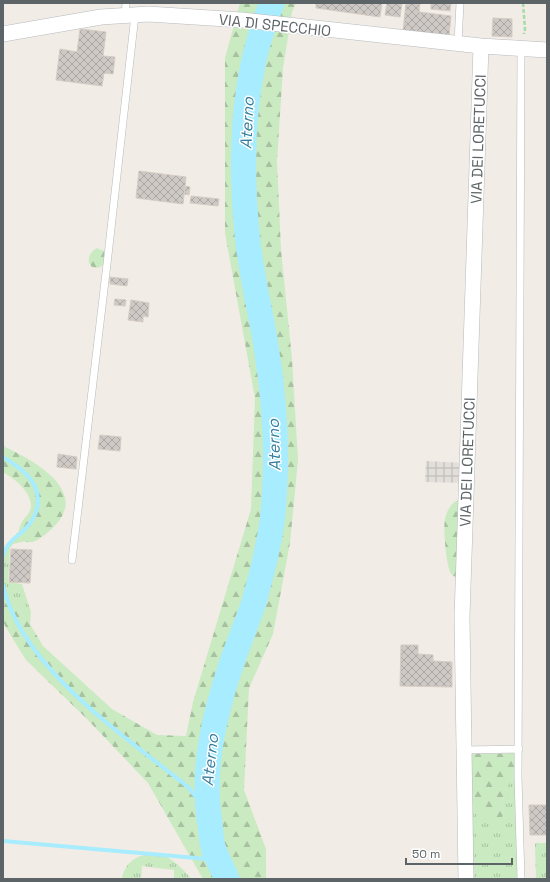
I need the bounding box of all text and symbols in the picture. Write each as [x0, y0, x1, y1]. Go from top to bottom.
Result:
street label: VIA DI SPECCHIO [218, 10, 332, 40]
street label: VIA DEI LORETUCCI [466, 74, 490, 204]
water label: Aterno [235, 95, 259, 150]
street label: VIA DEI LORETUCCI [455, 397, 479, 527]
water label: Aterno [263, 418, 285, 471]
water label: Aterno [197, 732, 223, 787]
scale bar [406, 840, 512, 866]
text: 50 m [412, 846, 440, 862]

